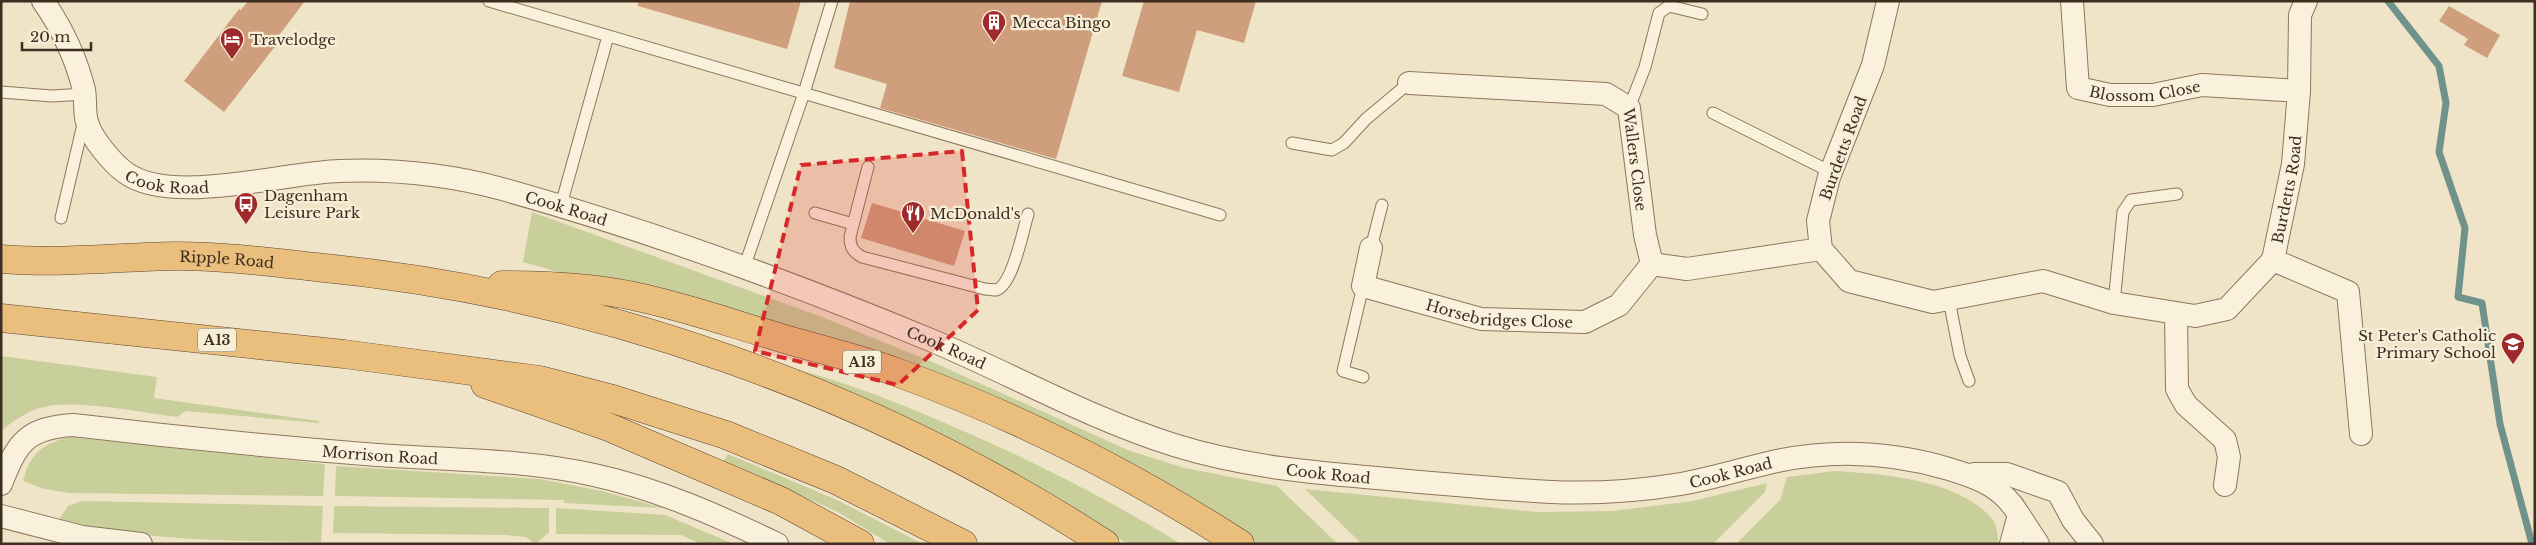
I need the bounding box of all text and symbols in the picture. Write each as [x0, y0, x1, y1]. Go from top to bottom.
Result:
building icon: Mecca Bingo [981, 9, 1007, 43]
place label: Mecca Bingo [1012, 13, 1111, 32]
scale bar [22, 20, 91, 52]
hotel icon: Travelodge [219, 26, 245, 60]
text: 20 m [30, 27, 70, 46]
place label: Travelodge [250, 30, 336, 49]
street label: Blossom Close [2087, 76, 2202, 105]
street label: Burdetts Road [1815, 93, 1871, 203]
street label: Wallers Close [1619, 106, 1651, 212]
street label: Burdetts Road [2267, 135, 2305, 245]
street label: Cook Road [122, 165, 210, 197]
place label: Dagenham Leisure Park [264, 186, 361, 222]
street label: Cook Road [523, 187, 610, 229]
bus stop icon: Dagenham Leisure Park [233, 191, 259, 225]
restaurant icon: McDonald's [900, 200, 926, 234]
place label: McDonald's [930, 204, 1021, 223]
street label: Ripple Road [179, 246, 275, 272]
street label: Horsebridges Close [1424, 295, 1573, 331]
street label: Cook Road [904, 322, 989, 373]
place label: St Peter's Catholic Primary School [2358, 326, 2496, 362]
road number: A13 [198, 328, 236, 352]
school or university icon: St Peter's Catholic Primary School [2500, 331, 2526, 365]
road number: A13 [843, 351, 881, 374]
street label: Morrison Road [321, 441, 439, 468]
street label: Cook Road [1687, 453, 1774, 492]
street label: Cook Road [1285, 459, 1371, 487]

